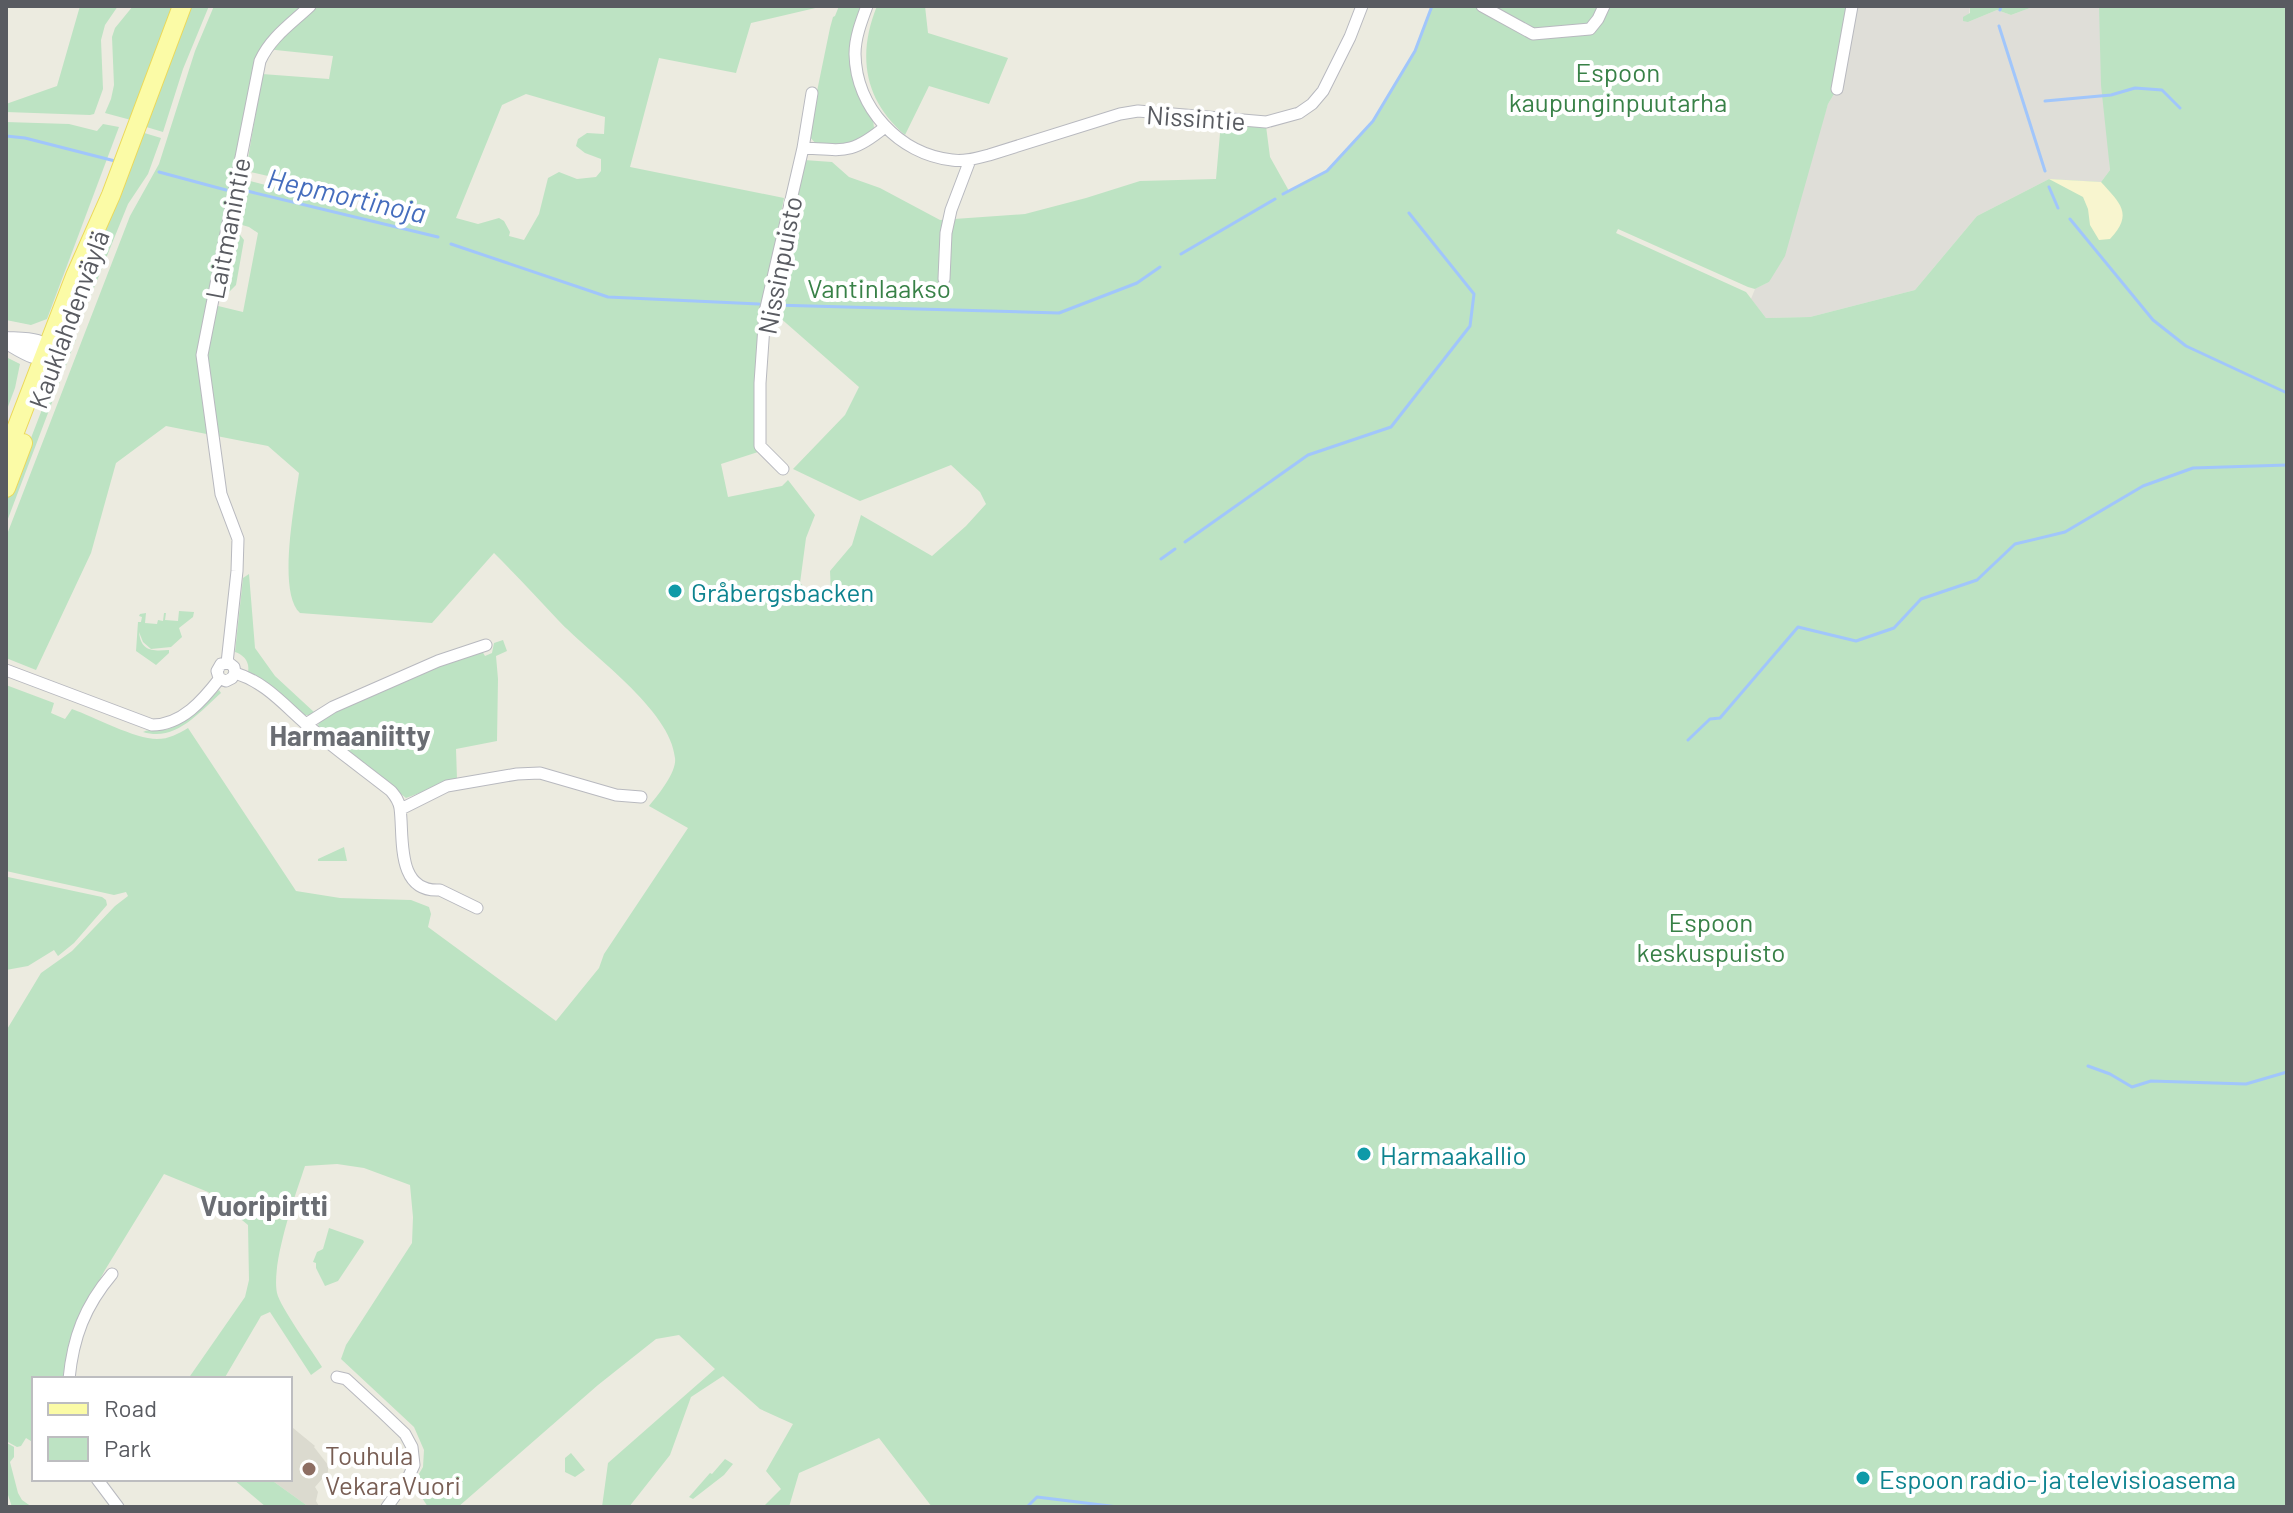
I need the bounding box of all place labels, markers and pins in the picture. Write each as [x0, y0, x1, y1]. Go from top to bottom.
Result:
place label: Gråbergsbacken [691, 576, 874, 607]
marker: Gråbergsbacken [666, 582, 684, 600]
place label: Harmaakallio [1380, 1139, 1527, 1170]
marker: Harmaakallio [1355, 1145, 1373, 1163]
place label: Touhula VekaraVuori [325, 1439, 461, 1500]
marker: Touhula VekaraVuori [300, 1460, 318, 1478]
place label: Espoon radio- ja televisioasema [1879, 1463, 2236, 1494]
marker: Espoon radio- ja televisioasema [1854, 1469, 1872, 1487]

